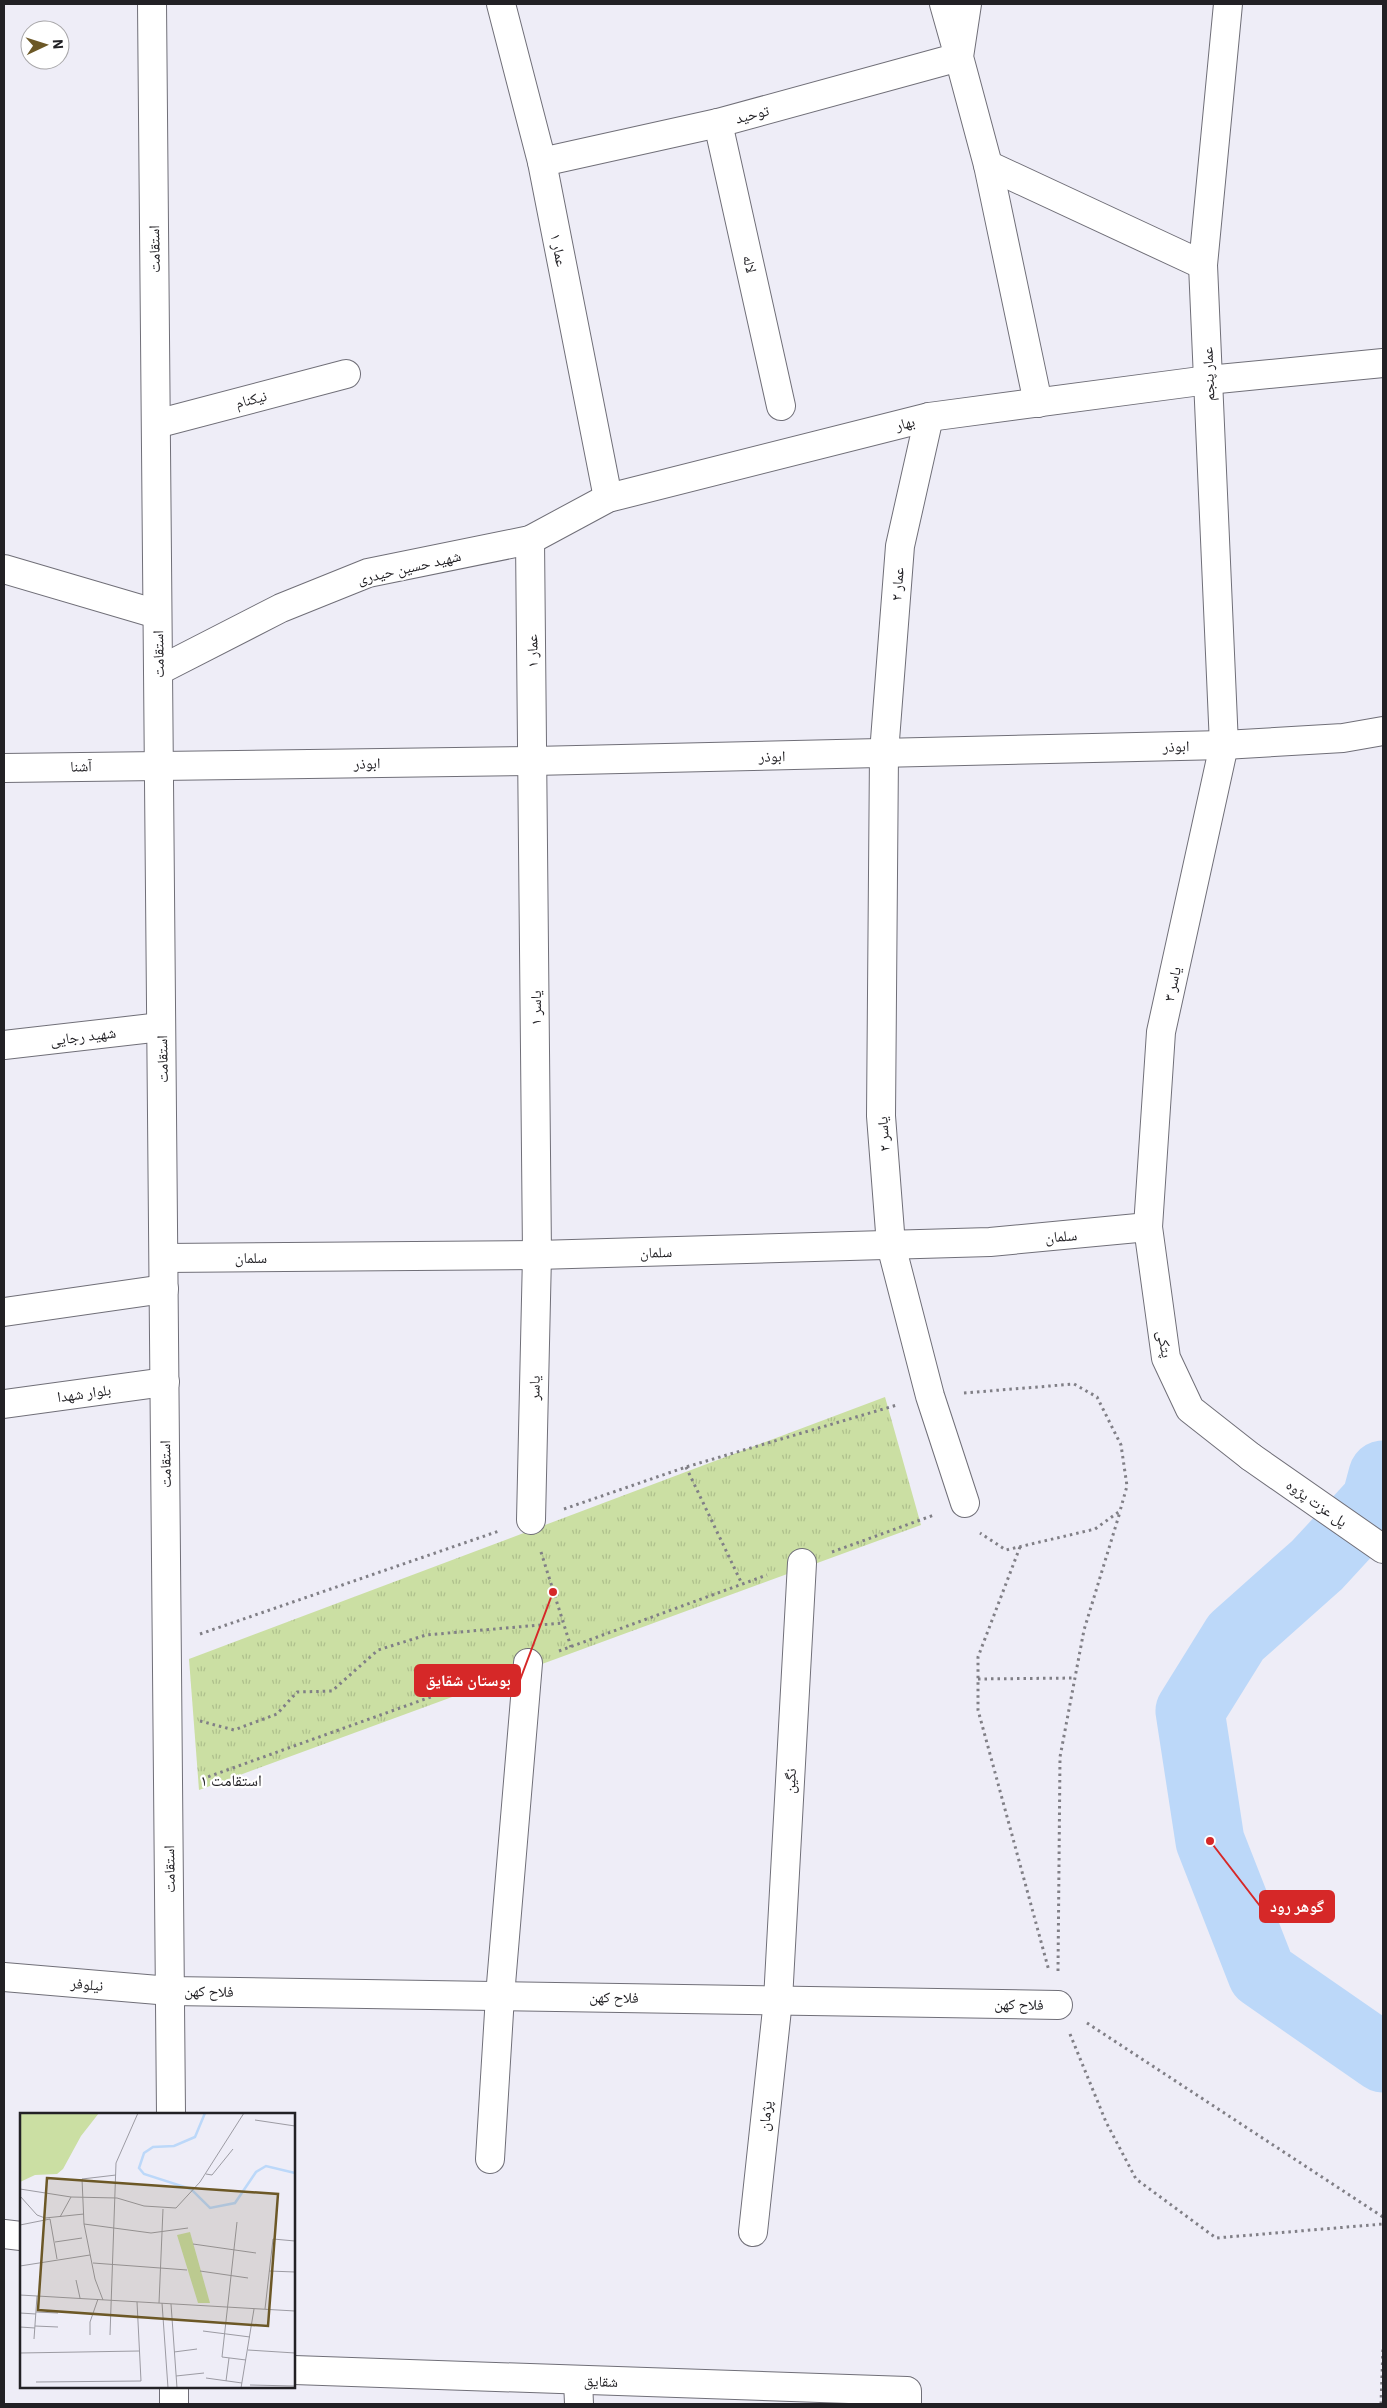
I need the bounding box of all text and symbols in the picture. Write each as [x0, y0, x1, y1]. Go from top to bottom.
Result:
north arrow [20, 20, 70, 70]
text: N [49, 38, 67, 50]
street label: توحید [733, 100, 772, 128]
street label: استقامت [144, 225, 164, 273]
street label: عمار ۱ [546, 232, 572, 269]
street label: لاله [739, 253, 761, 275]
street label: عمار پنجم [1198, 346, 1219, 401]
street label: نیکنام [233, 386, 269, 413]
street label: بهار [892, 411, 917, 435]
street label: شهید حسین حیدری [355, 546, 463, 589]
street label: عمار ۲ [886, 566, 908, 601]
street label: استقامت [148, 630, 168, 678]
street label: عمار ۱ [522, 634, 542, 668]
street label: ابوذر [1161, 736, 1190, 756]
street label: ابوذر [757, 746, 786, 766]
street label: ابوذر [352, 753, 381, 773]
street label: آشنا [70, 756, 93, 776]
street label: یاسر ۳ [1159, 965, 1185, 1003]
street label: یاسر ۱ [526, 990, 545, 1026]
street label: شهید رجایی [49, 1023, 117, 1050]
street label: استقامت [152, 1035, 172, 1083]
street label: یاسر ۲ [872, 1115, 894, 1152]
street label: سلمان [1044, 1225, 1078, 1248]
street label: سلمان [640, 1242, 673, 1263]
street label: سلمان [235, 1248, 267, 1268]
street label: پتکی [1152, 1329, 1177, 1360]
street label: یاسر [524, 1375, 544, 1402]
street label: بلوار شهدا [56, 1380, 112, 1406]
street label: استقامت [155, 1440, 175, 1488]
street label: پل عزت پژوه [1282, 1475, 1351, 1532]
callout: بوستان شقایق [415, 1665, 520, 1696]
text: بوستان شقایق [425, 1670, 511, 1690]
street label: نگین [780, 1768, 801, 1794]
district label: استقامت ۱ [200, 1770, 262, 1790]
street label: استقامت [159, 1845, 179, 1893]
callout: گوهر رود [1260, 1891, 1334, 1922]
text: گوهر رود [1270, 1896, 1324, 1916]
street label: نیلوفر [69, 1973, 104, 1995]
street label: فلاح کهن [184, 1981, 234, 2002]
street label: فلاح کهن [589, 1987, 639, 2008]
street label: فلاح کهن [994, 1994, 1044, 2015]
street label: پژمان [754, 2100, 777, 2132]
inset map [20, 2113, 295, 2388]
street label: شقایق [584, 2371, 619, 2392]

